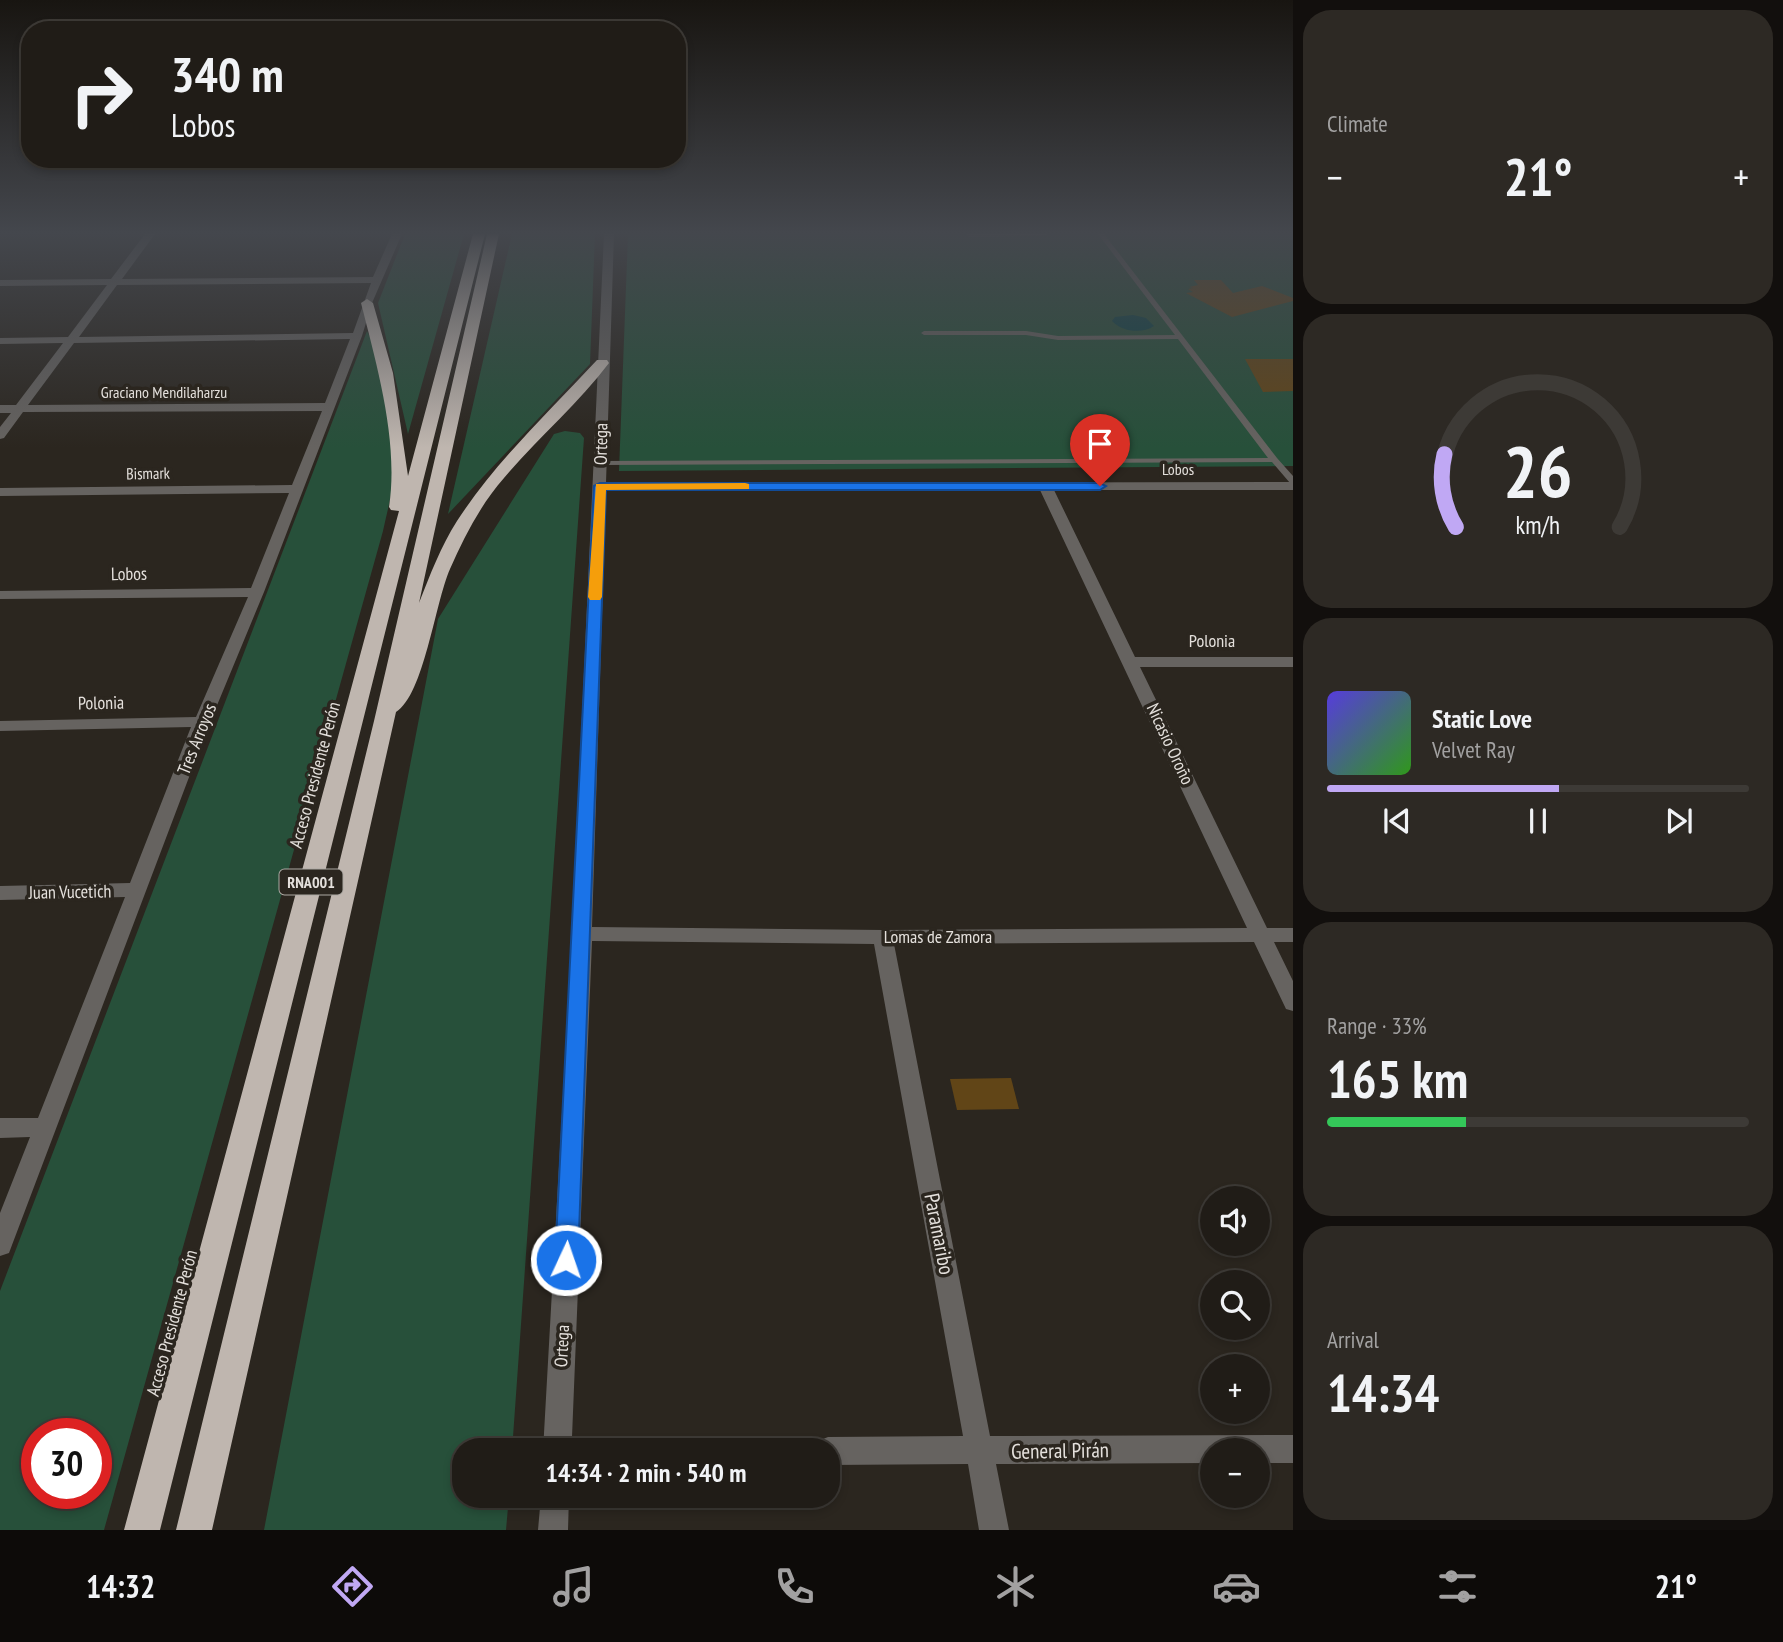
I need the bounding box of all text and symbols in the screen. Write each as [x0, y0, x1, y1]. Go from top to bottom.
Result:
text: 340 m [171, 42, 284, 106]
icon: right [56, 49, 147, 140]
text: Lobos [171, 104, 235, 146]
text: Climate [1327, 109, 1388, 138]
text: 21° [1504, 143, 1572, 210]
text: − [1327, 152, 1343, 201]
text: + [1733, 152, 1749, 201]
street label: Graciano Mendilaharzu [101, 382, 227, 402]
pin [1070, 414, 1130, 486]
street label: Ortega [589, 423, 612, 465]
text: 26 [1503, 423, 1573, 517]
icon: arrive [1081, 425, 1119, 463]
street label: Lobos [1162, 459, 1194, 479]
street label: Bismark [126, 463, 171, 483]
text: km/h [1516, 509, 1560, 541]
street label: Lobos [111, 562, 147, 585]
street label: Polonia [1189, 629, 1235, 652]
street label: Polonia [78, 691, 124, 714]
street label: Acceso Presidente Perón [284, 699, 345, 851]
street label: Nicasio Oroño [1142, 699, 1199, 788]
street label: Tres Arroyos [172, 700, 221, 778]
text: Static Love [1432, 702, 1532, 735]
text: Velvet Ray [1432, 735, 1515, 764]
icon: previous [1378, 802, 1416, 840]
icon: pause [1519, 802, 1557, 840]
icon: next [1660, 802, 1698, 840]
road number: RNA001 [280, 870, 342, 894]
street label: Juan Vucetich [27, 879, 112, 904]
street label: Lomas de Zamora [884, 925, 992, 948]
text: Range · 33% [1327, 1011, 1427, 1040]
text: 165 km [1327, 1045, 1468, 1112]
map controls [1200, 1186, 1270, 1508]
button: sound [1200, 1186, 1270, 1256]
street label: Paramaribo [918, 1191, 961, 1277]
position arrow [529, 1223, 603, 1297]
street label: Acceso Presidente Perón [141, 1247, 202, 1399]
button: search [1200, 1270, 1270, 1340]
street label: Ortega [549, 1324, 574, 1368]
text: Arrival [1327, 1325, 1379, 1354]
button: + [1200, 1354, 1270, 1424]
text: 14:34 [1327, 1359, 1439, 1426]
speed limit sign: 30 [21, 1418, 112, 1509]
street label: General Pirán [1011, 1436, 1109, 1465]
button: − [1200, 1438, 1270, 1508]
text: 14:34 · 2 min · 540 m [546, 1456, 746, 1489]
icon: directions [328, 1562, 377, 1611]
icon: music [549, 1562, 598, 1611]
icon: phone [770, 1562, 819, 1611]
icon: climate [991, 1562, 1040, 1611]
icon: car [1212, 1562, 1261, 1611]
icon: filters [1433, 1562, 1482, 1611]
text: 14:32 [86, 1565, 155, 1607]
text: 21° [1655, 1565, 1697, 1607]

